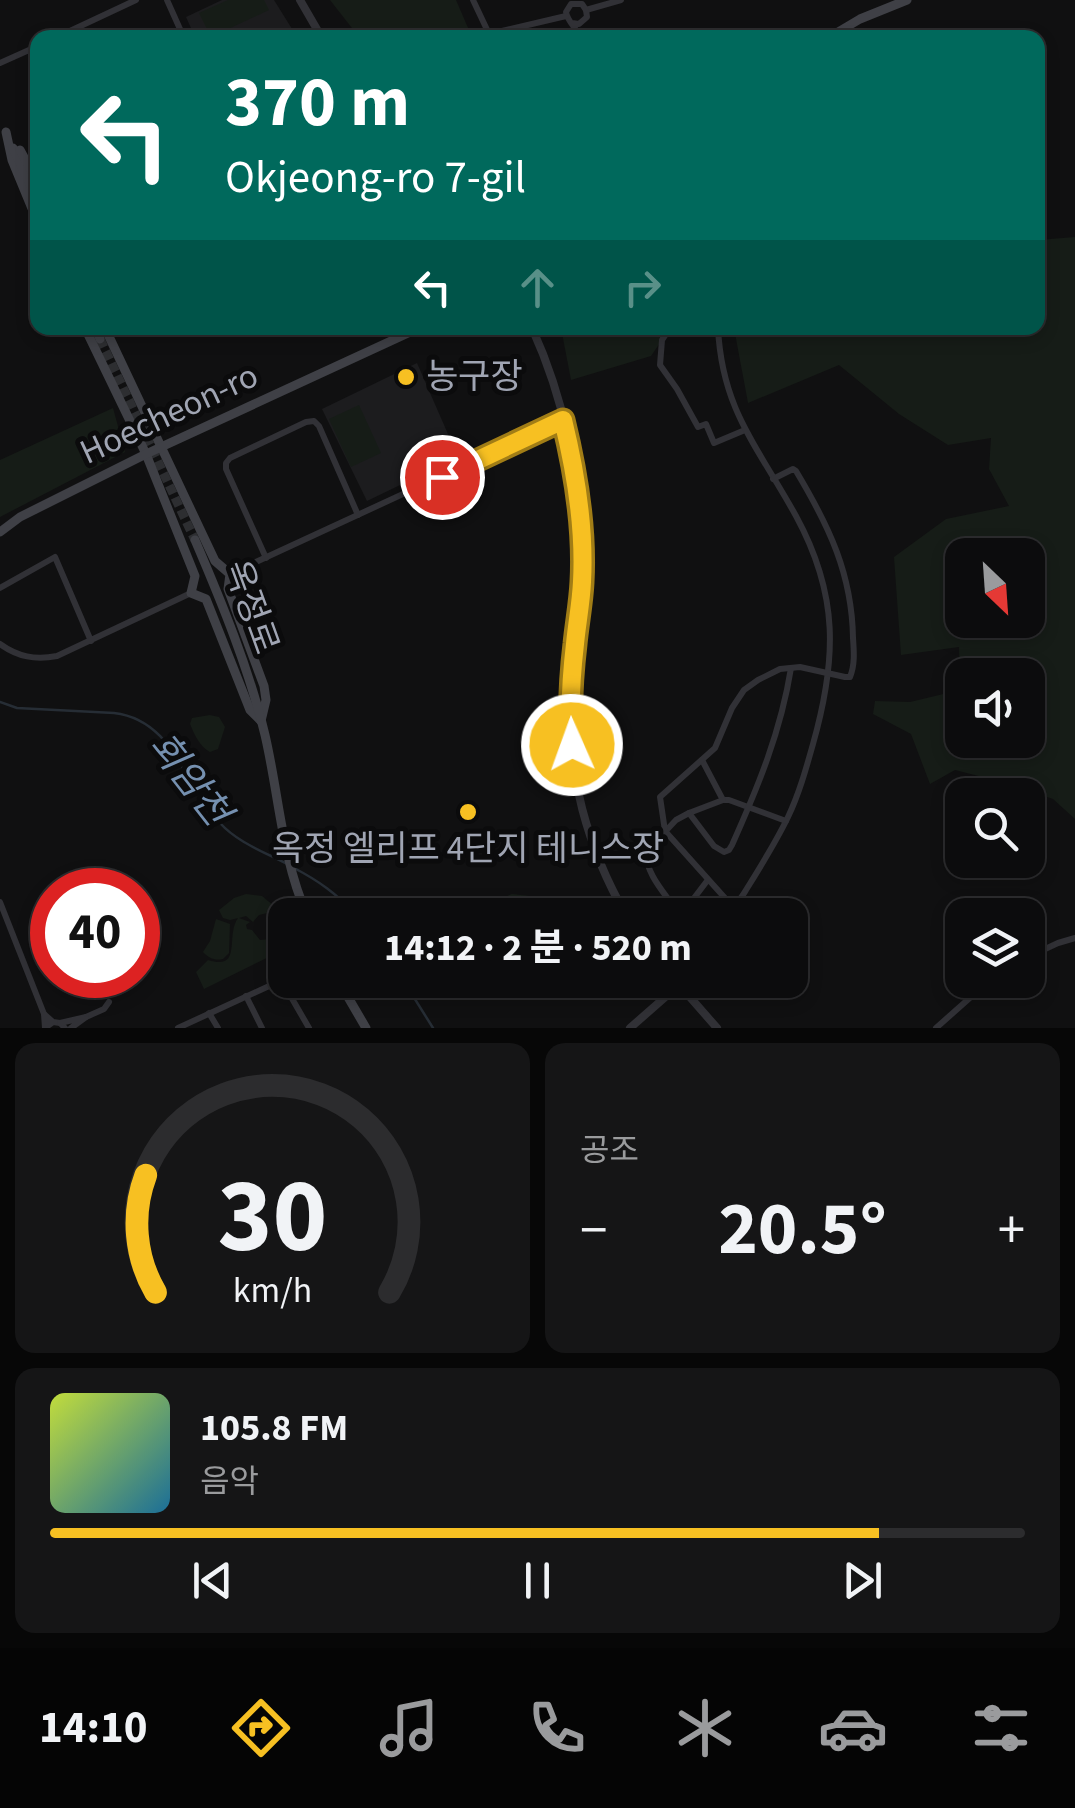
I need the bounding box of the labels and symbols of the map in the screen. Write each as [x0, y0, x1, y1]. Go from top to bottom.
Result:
street label: Hoecheon-ro [72, 351, 266, 477]
place label: 농구장 [426, 352, 523, 402]
marker: 농구장 [395, 366, 417, 388]
pin [400, 435, 485, 520]
north arrow [945, 538, 1045, 638]
street label: 옥정로 [211, 553, 291, 661]
position arrow [520, 693, 624, 797]
water label: 회암천 [135, 721, 245, 840]
marker: 옥정 엘리프 4단지 테니스장 [457, 801, 479, 823]
place label: 옥정 엘리프 4단지 테니스장 [272, 824, 664, 874]
speed limit sign: 40 [30, 868, 160, 998]

